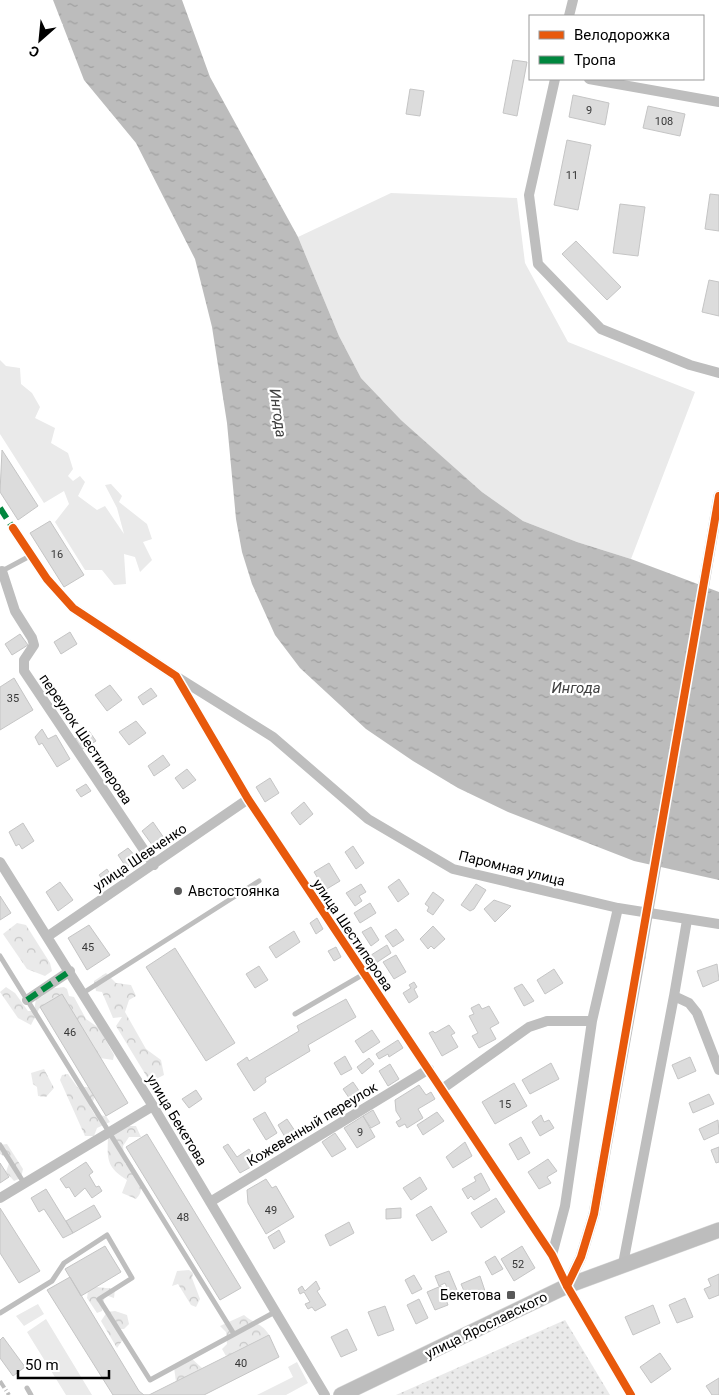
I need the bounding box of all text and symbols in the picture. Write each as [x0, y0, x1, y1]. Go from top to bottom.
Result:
north arrow [15, 15, 65, 65]
legend [529, 15, 704, 80]
text: Велодорожка [574, 26, 670, 44]
text: С [26, 42, 42, 61]
text: Тропа [574, 51, 616, 69]
house number: 9 [586, 104, 592, 117]
house number: 108 [655, 115, 673, 128]
house number: 11 [566, 169, 578, 182]
water label: Ингода [266, 387, 290, 439]
house number: 16 [51, 548, 63, 561]
street label: переулок Шестиперова [36, 671, 136, 807]
water label: Ингода [551, 679, 601, 697]
house number: 35 [7, 692, 19, 705]
street label: улица Шевченко [90, 820, 190, 894]
street label: Паромная улица [457, 847, 567, 889]
street label: улица Шестиперова [310, 876, 396, 994]
place label: Австостоянка [188, 883, 280, 899]
marker: Австостоянка [172, 885, 184, 897]
house number: 45 [82, 941, 94, 954]
house number: 46 [64, 1026, 76, 1039]
street label: улица Бекетова [144, 1072, 210, 1168]
street label: Кожевенный переулок [244, 1078, 380, 1169]
house number: 15 [499, 1098, 511, 1111]
house number: 9 [357, 1126, 363, 1139]
house number: 49 [265, 1204, 277, 1217]
house number: 48 [177, 1211, 189, 1224]
house number: 52 [512, 1258, 524, 1271]
place label: Бекетова [440, 1287, 501, 1303]
street label: улица Ярославского [422, 1288, 550, 1362]
marker: Бекетова [505, 1289, 517, 1301]
scale bar [18, 1348, 109, 1380]
text: 50 m [25, 1356, 59, 1374]
house number: 40 [235, 1357, 247, 1370]

